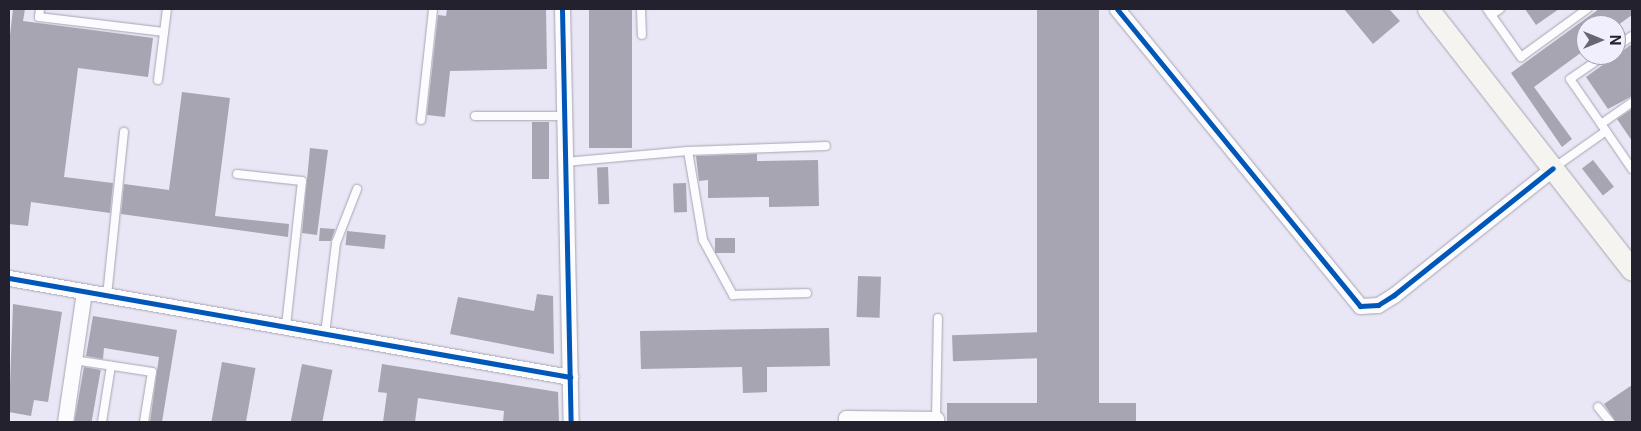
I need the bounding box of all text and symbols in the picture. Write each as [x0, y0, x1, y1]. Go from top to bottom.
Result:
north arrow [1576, 15, 1626, 65]
text: N [1607, 35, 1624, 45]

